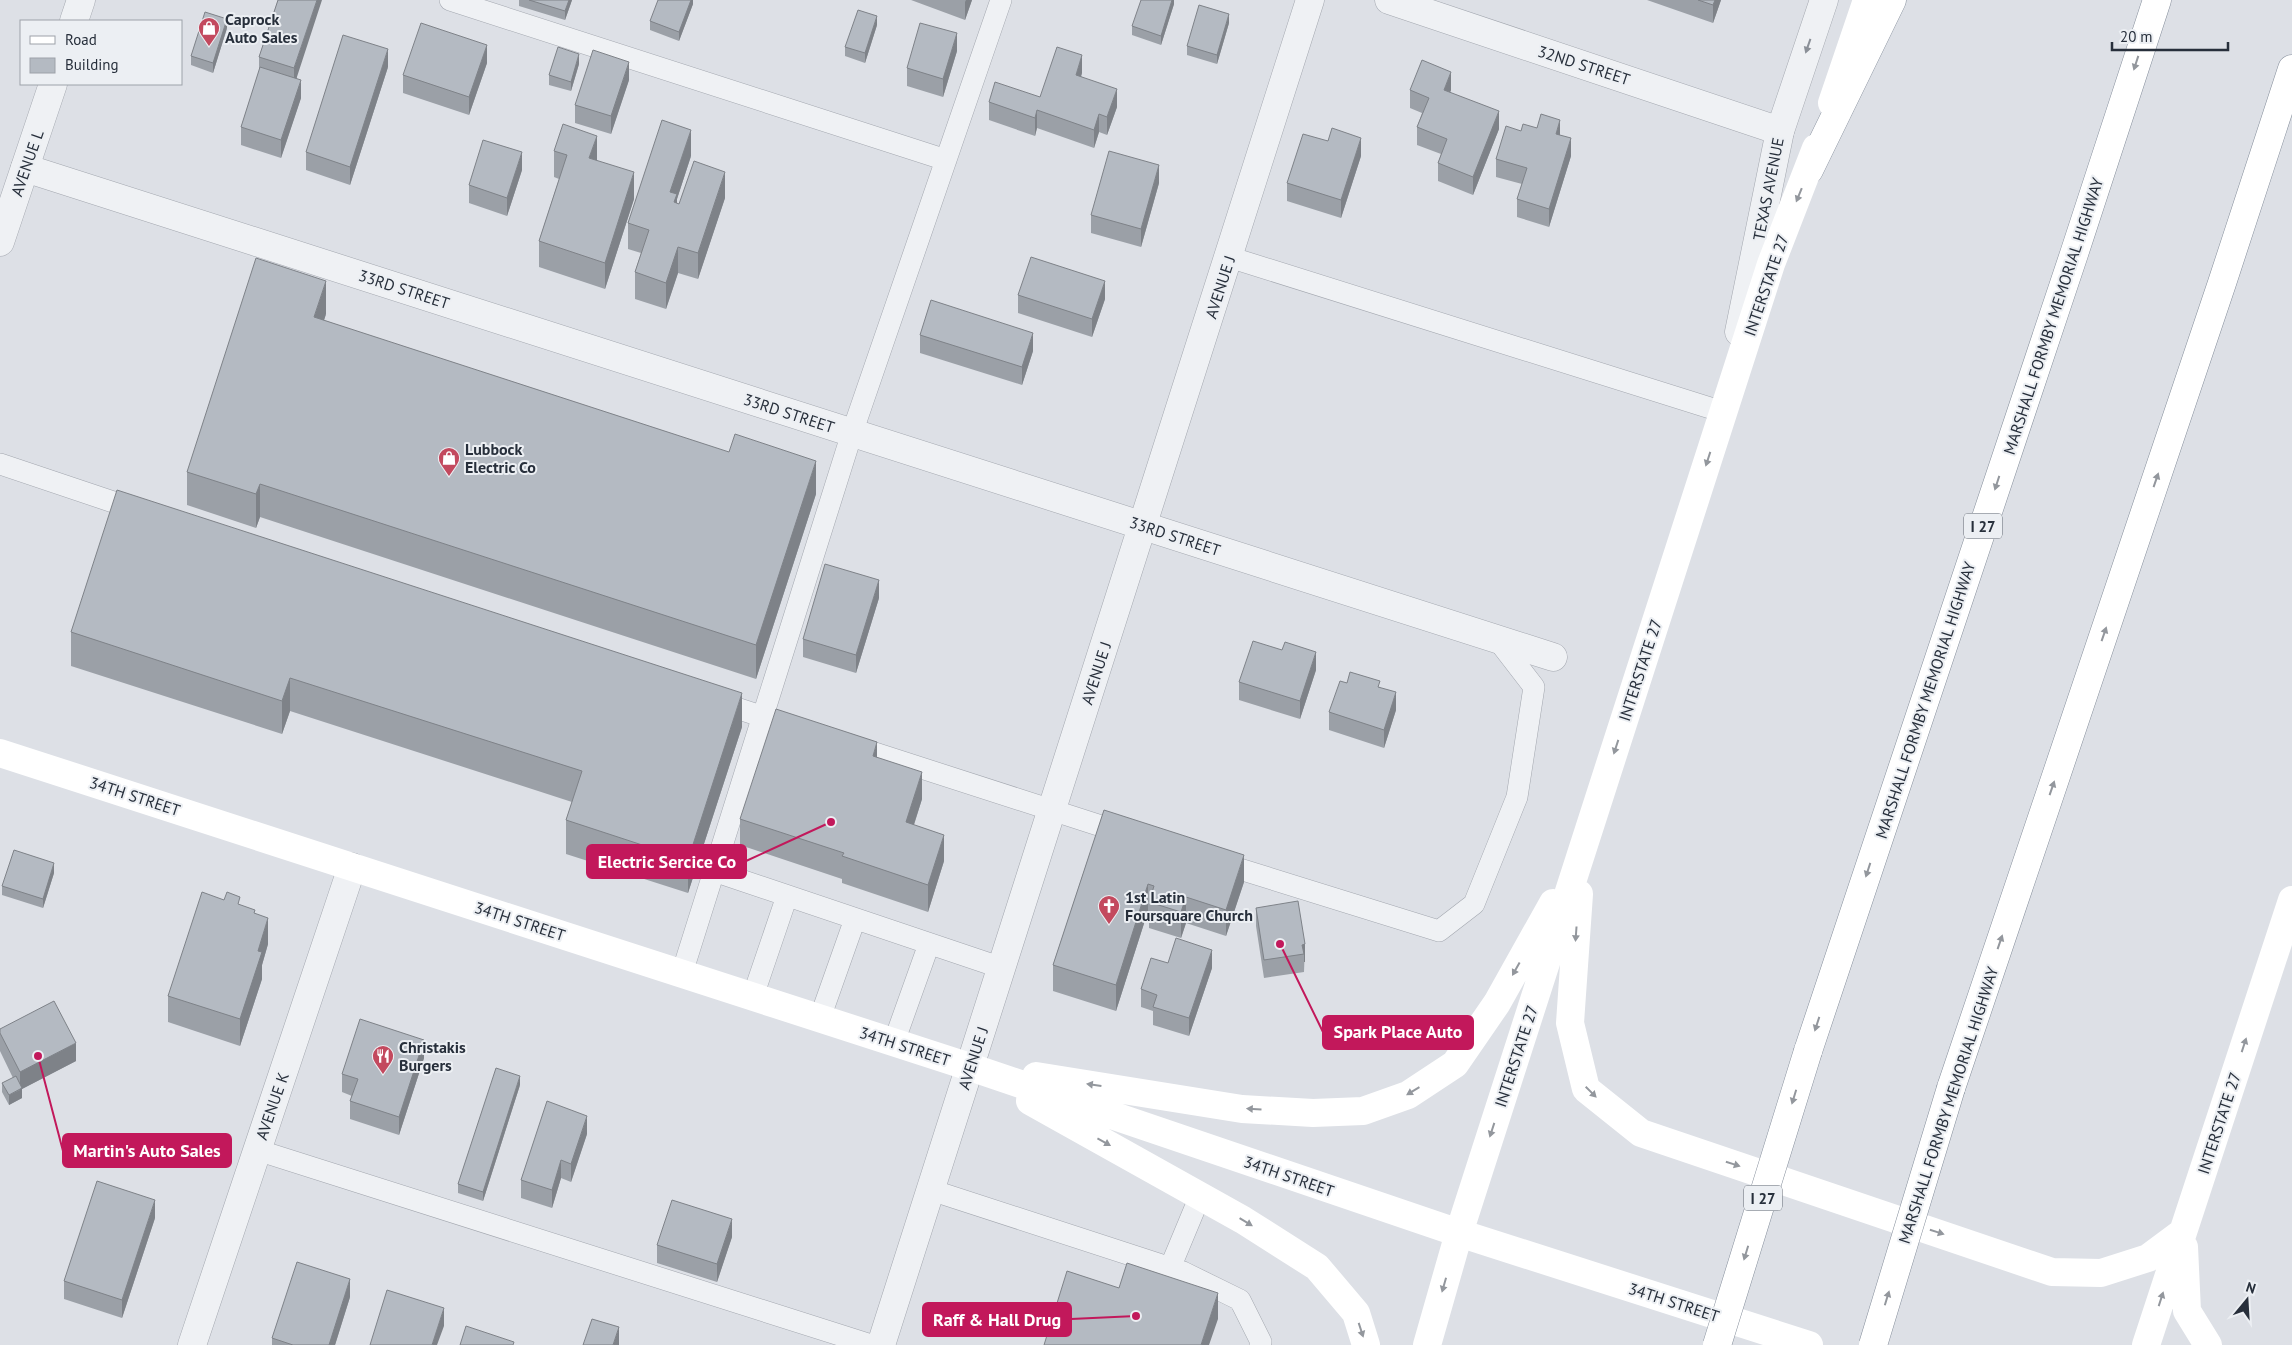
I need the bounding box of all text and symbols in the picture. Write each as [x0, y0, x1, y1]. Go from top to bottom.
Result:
place label: Caprock Auto Sales [225, 9, 298, 47]
shop icon: Caprock Auto Sales [197, 16, 221, 47]
legend [20, 20, 182, 85]
scale bar [2112, 20, 2228, 52]
text: 20 m [2120, 27, 2153, 46]
text: Road [65, 30, 97, 49]
one-way arrow [1804, 39, 1812, 54]
street label: 32ND STREET [1535, 41, 1633, 89]
text: Building [65, 55, 119, 74]
one-way arrow [2132, 56, 2140, 71]
street label: AVENUE L [6, 127, 48, 199]
street label: TEXAS AVENUE [1748, 136, 1788, 242]
street label: MARSHALL FORMBY MEMORIAL HIGHWAY [1999, 175, 2107, 457]
one-way arrow [1795, 188, 1803, 203]
street label: INTERSTATE 27 [1739, 232, 1793, 338]
street label: AVENUE J [1200, 253, 1240, 321]
street label: 33RD STREET [356, 265, 452, 313]
street label: 33RD STREET [741, 389, 837, 437]
place label: Lubbock Electric Co [465, 439, 536, 477]
shop icon: Lubbock Electric Co [437, 446, 461, 477]
one-way arrow [1704, 451, 1711, 466]
one-way arrow [2152, 472, 2160, 487]
one-way arrow [1993, 476, 2001, 491]
street label: 33RD STREET [1127, 512, 1223, 560]
road number: I 27 [1964, 514, 2002, 538]
street label: MARSHALL FORMBY MEMORIAL HIGHWAY [1871, 559, 1979, 841]
street label: INTERSTATE 27 [1614, 616, 1666, 724]
one-way arrow [2100, 626, 2108, 641]
street label: AVENUE J [1076, 639, 1116, 707]
one-way arrow [1611, 739, 1619, 754]
street label: 34TH STREET [87, 772, 183, 820]
one-way arrow [2048, 780, 2056, 795]
callout: Electric Sercice Co [587, 845, 746, 878]
text: Electric Sercice Co [598, 850, 737, 873]
one-way arrow [1864, 862, 1871, 877]
place label: 1st Latin Foursquare Church [1125, 887, 1253, 925]
church icon: 1st Latin Foursquare Church [1097, 894, 1121, 925]
street label: 34TH STREET [472, 897, 568, 945]
one-way arrow [1572, 926, 1580, 942]
one-way arrow [1996, 934, 2004, 949]
one-way arrow [1511, 963, 1520, 976]
street label: MARSHALL FORMBY MEMORIAL HIGHWAY [1894, 964, 2002, 1246]
street label: INTERSTATE 27 [1490, 1002, 1542, 1110]
callout: Spark Place Auto [1323, 1016, 1473, 1049]
one-way arrow [1813, 1017, 1821, 1032]
text: Spark Place Auto [1334, 1020, 1463, 1043]
street label: 34TH STREET [857, 1022, 953, 1070]
street label: AVENUE J [953, 1024, 993, 1092]
place label: Christakis Burgers [399, 1037, 466, 1075]
one-way arrow [2241, 1037, 2249, 1052]
restaurant icon: Christakis Burgers [371, 1044, 395, 1075]
street label: AVENUE K [251, 1069, 293, 1142]
street label: INTERSTATE 27 [2193, 1069, 2245, 1177]
one-way arrow [1086, 1080, 1102, 1088]
one-way arrow [1585, 1086, 1597, 1098]
one-way arrow [1406, 1087, 1419, 1096]
one-way arrow [1789, 1090, 1797, 1105]
one-way arrow [1246, 1105, 1262, 1113]
one-way arrow [1488, 1123, 1496, 1138]
callout: Martin's Auto Sales [63, 1134, 231, 1167]
one-way arrow [1097, 1138, 1111, 1146]
text: Martin's Auto Sales [73, 1139, 221, 1162]
street label: 34TH STREET [1241, 1151, 1337, 1201]
one-way arrow [1726, 1161, 1741, 1168]
road number: I 27 [1744, 1186, 1782, 1210]
one-way arrow [1239, 1217, 1252, 1226]
one-way arrow [1930, 1229, 1945, 1237]
one-way arrow [1741, 1245, 1749, 1260]
north arrow [2222, 1275, 2272, 1325]
one-way arrow [1440, 1278, 1448, 1293]
street label: 34TH STREET [1626, 1278, 1722, 1326]
text: N [2244, 1278, 2258, 1298]
one-way arrow [1883, 1291, 1891, 1306]
one-way arrow [2158, 1291, 2165, 1306]
callout: Raff & Hall Drug [923, 1303, 1071, 1336]
text: Raff & Hall Drug [933, 1308, 1061, 1331]
one-way arrow [1357, 1323, 1365, 1338]

